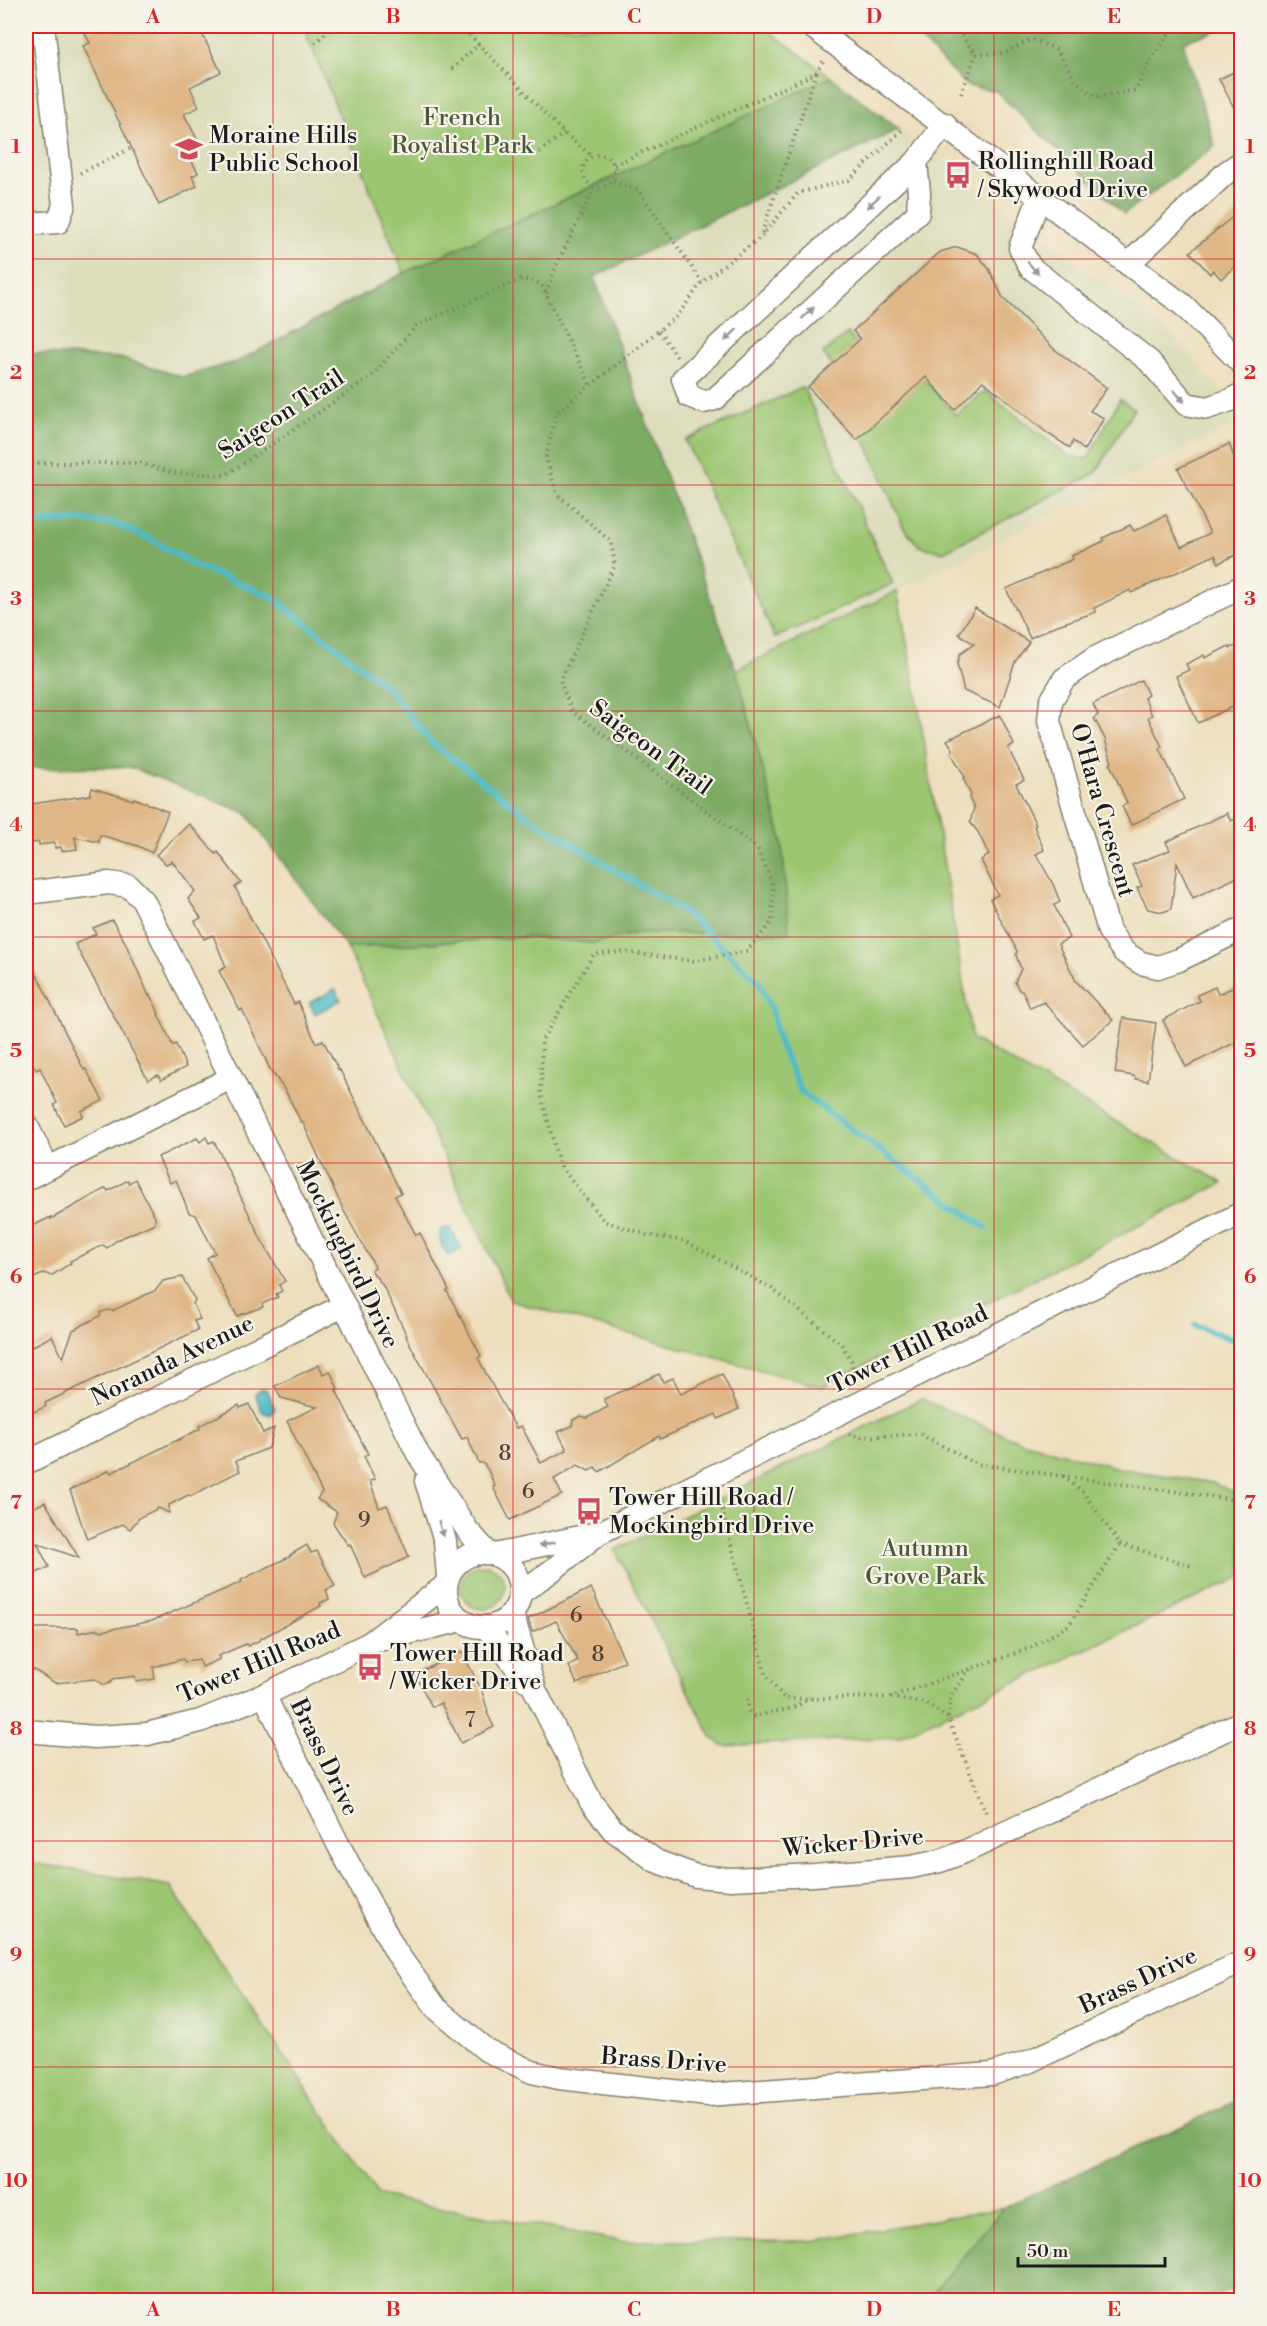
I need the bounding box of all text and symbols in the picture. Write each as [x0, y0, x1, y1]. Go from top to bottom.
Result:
text: A [145, 5, 161, 30]
text: B [385, 5, 401, 30]
text: C [627, 5, 641, 30]
text: D [866, 5, 882, 30]
text: E [1107, 5, 1121, 30]
park label: French Royalist Park [391, 103, 535, 161]
place label: Moraine Hills Public School [209, 121, 359, 179]
school or university icon: Moraine Hills Public School [174, 134, 204, 164]
text: 1 [11, 135, 21, 160]
text: 1 [1245, 135, 1255, 160]
place label: Rollinghill Road / Skywood Drive [977, 147, 1154, 205]
bus stop icon: Rollinghill Road / Skywood Drive [943, 160, 973, 190]
one-way arrow [867, 194, 881, 208]
one-way arrow [1026, 260, 1040, 275]
one-way arrow [800, 307, 815, 320]
one-way arrow [724, 327, 738, 341]
text: 2 [10, 361, 22, 386]
text: 2 [1244, 361, 1256, 386]
street label: Saigeon Trail [213, 363, 350, 467]
one-way arrow [1172, 388, 1186, 403]
text: 3 [10, 587, 22, 612]
text: 3 [1244, 587, 1256, 612]
street label: Saigeon Trail [583, 693, 718, 802]
street label: O'Hara Crescent [1063, 720, 1141, 901]
text: 4 [9, 813, 23, 838]
text: 4 [1243, 813, 1257, 838]
text: 5 [10, 1039, 22, 1064]
text: 5 [1244, 1039, 1256, 1064]
street label: Mockingbird Drive [289, 1156, 406, 1353]
text: 6 [10, 1265, 23, 1290]
text: 6 [1244, 1265, 1257, 1290]
street label: Tower Hill Road [824, 1298, 993, 1401]
street label: Noranda Avenue [86, 1308, 259, 1413]
house number: 8 [499, 1441, 511, 1467]
house number: 6 [522, 1479, 535, 1505]
place label: Tower Hill Road / Mockingbird Drive [609, 1483, 814, 1541]
text: 7 [10, 1491, 22, 1516]
text: 7 [1244, 1491, 1256, 1516]
bus stop icon: Tower Hill Road / Mockingbird Drive [574, 1496, 604, 1526]
house number: 9 [358, 1508, 370, 1534]
one-way arrow [437, 1520, 447, 1538]
park label: Autumn Grove Park [865, 1534, 986, 1592]
one-way arrow [537, 1540, 556, 1549]
house number: 6 [570, 1603, 583, 1629]
street label: Tower Hill Road [174, 1615, 345, 1711]
place label: Tower Hill Road / Wicker Drive [389, 1639, 564, 1697]
house number: 8 [592, 1642, 604, 1668]
bus stop icon: Tower Hill Road / Wicker Drive [355, 1652, 385, 1682]
street label: Brass Drive [282, 1693, 365, 1821]
house number: 7 [465, 1708, 476, 1734]
text: 8 [10, 1717, 23, 1742]
text: 8 [1244, 1717, 1257, 1742]
street label: Wicker Drive [780, 1822, 925, 1864]
street label: Brass Drive [1074, 1941, 1202, 2022]
text: 9 [10, 1943, 22, 1968]
text: 9 [1244, 1943, 1256, 1968]
street label: Brass Drive [599, 2042, 728, 2080]
text: 10 [4, 2169, 28, 2194]
text: 10 [1238, 2169, 1262, 2194]
scale bar [1018, 2230, 1165, 2268]
text: 50 m [1027, 2240, 1069, 2263]
text: A [145, 2298, 161, 2323]
text: B [385, 2298, 401, 2323]
text: C [627, 2298, 641, 2323]
text: D [866, 2298, 882, 2323]
text: E [1107, 2298, 1121, 2323]

